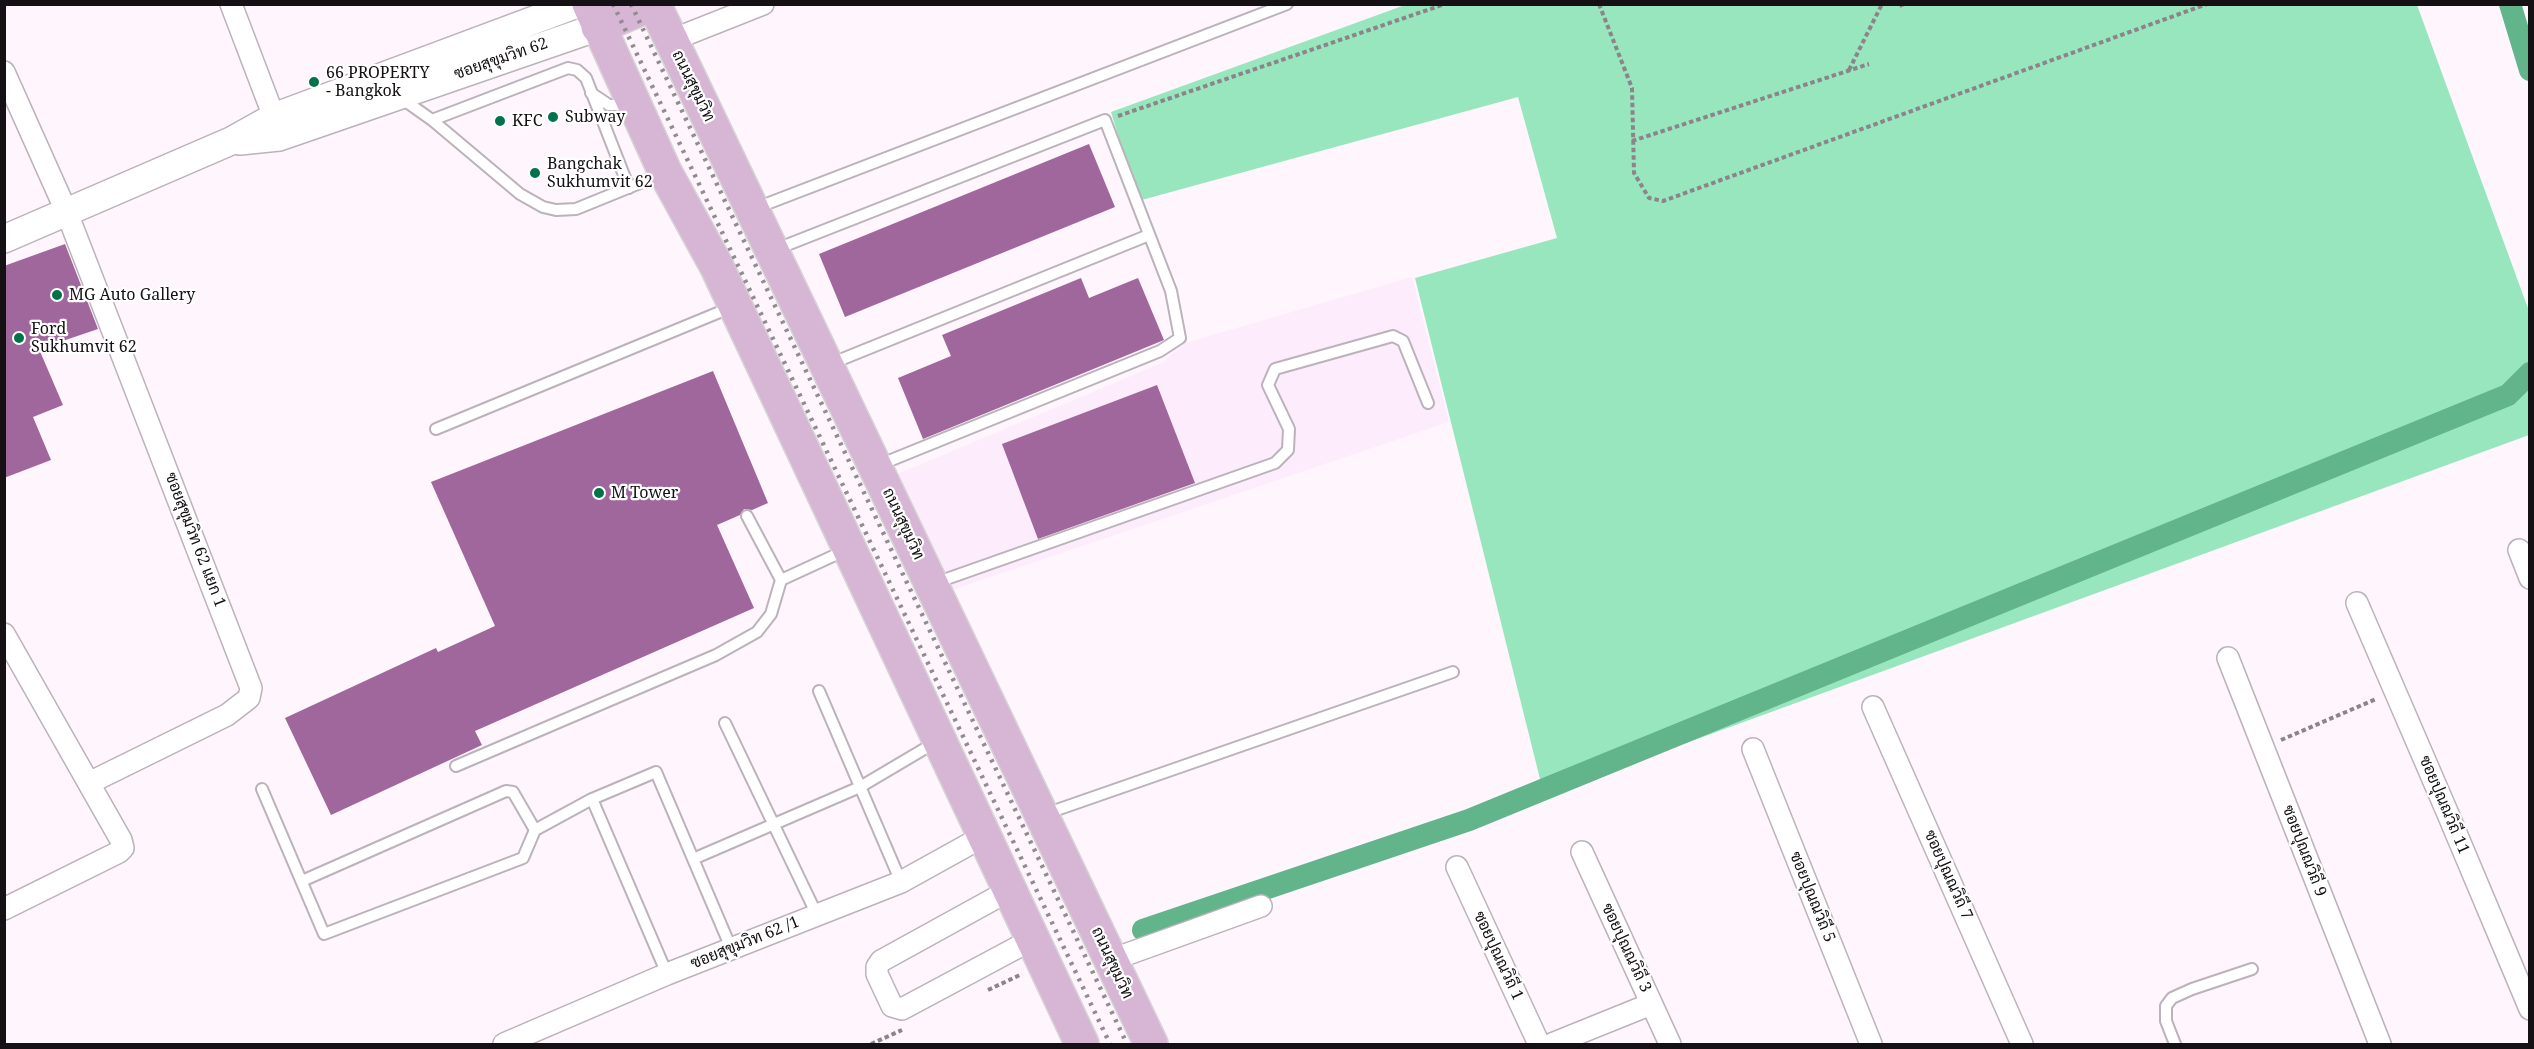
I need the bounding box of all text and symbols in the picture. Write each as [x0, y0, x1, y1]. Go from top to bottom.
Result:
street label: ซอยสุขุมวิท 62 [452, 34, 550, 84]
street label: ถนนสุขุมวิท [667, 47, 719, 125]
place label: 66 PROPERTY - Bangkok [326, 63, 429, 101]
marker: 66 PROPERTY - Bangkok [307, 75, 321, 89]
place label: Subway [565, 107, 625, 127]
marker: Subway [546, 110, 560, 124]
place label: KFC [512, 111, 542, 131]
marker: KFC [493, 114, 507, 128]
place label: Bangchak Sukhumvit 62 [547, 154, 653, 192]
marker: Bangchak Sukhumvit 62 [528, 166, 542, 180]
place label: MG Auto Gallery [69, 285, 195, 305]
marker: MG Auto Gallery [50, 288, 64, 302]
place label: Ford Sukhumvit 62 [31, 319, 137, 357]
marker: Ford Sukhumvit 62 [12, 331, 26, 345]
street label: ซอยสุขุมวิท 62 แยก 1 [160, 470, 230, 610]
place label: M Tower [611, 483, 678, 503]
street label: ถนนสุขุมวิท [878, 485, 928, 563]
marker: M Tower [592, 486, 606, 500]
street label: ซอยปุณณวิถี 11 [2415, 753, 2473, 857]
street label: ซอยปุณณวิถี 9 [2278, 803, 2330, 899]
street label: ซอยปุณณวิถี 7 [1920, 827, 1976, 923]
street label: ซอยปุณณวิถี 5 [1785, 849, 1839, 945]
street label: ซอยปุณณวิถี 3 [1597, 900, 1655, 996]
street label: ซอยปุณณวิถี 1 [1469, 908, 1527, 1004]
street label: ซอยสุขุมวิท 62 /1 [688, 912, 802, 974]
street label: ถนนสุขุมวิท [1087, 924, 1137, 1002]

